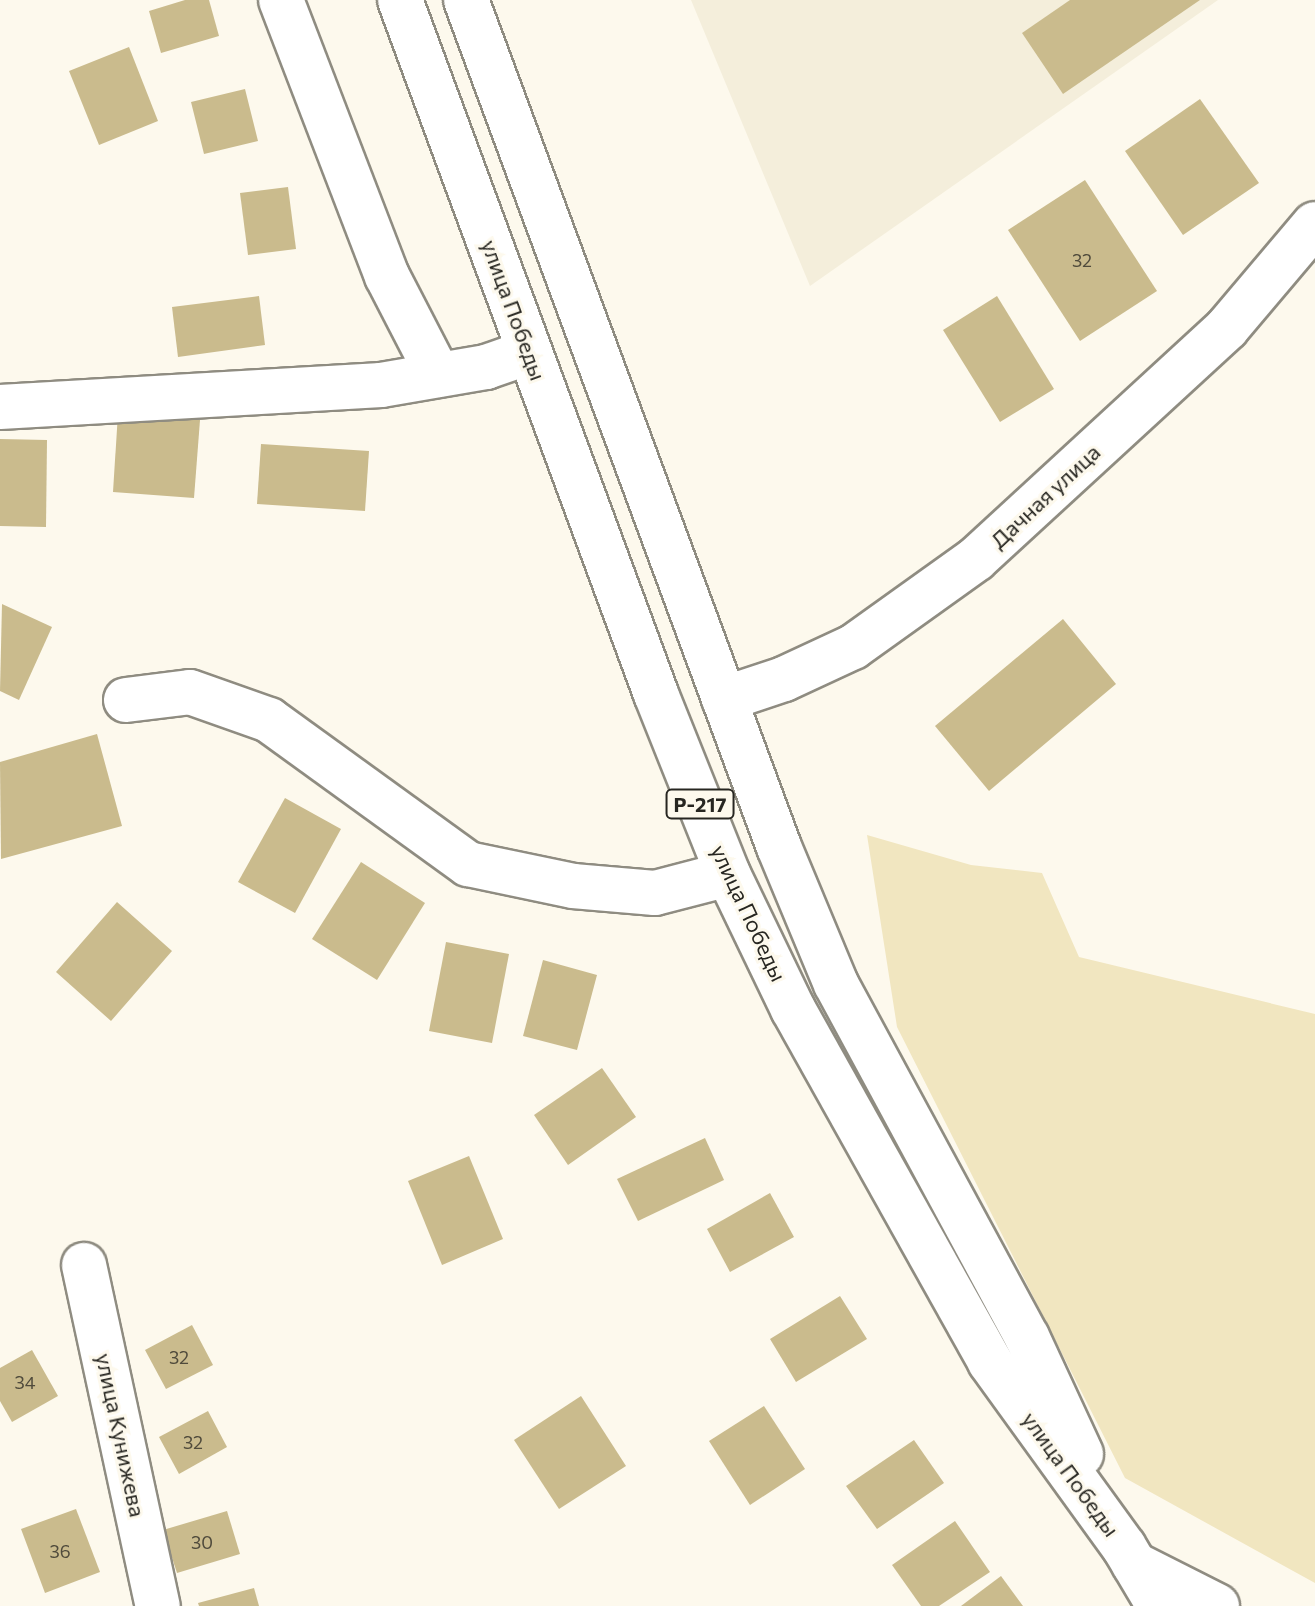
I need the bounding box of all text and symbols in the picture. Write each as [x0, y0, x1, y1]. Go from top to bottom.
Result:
street label: улица Победы [476, 236, 552, 384]
house number: 32 [1072, 249, 1092, 271]
street label: Дачная улица [985, 439, 1105, 553]
road number: Р-217 [664, 788, 736, 820]
street label: улица Победы [706, 840, 792, 986]
house number: 32 [169, 1346, 189, 1368]
street label: улица Кунижева [91, 1351, 151, 1519]
house number: 34 [14, 1371, 36, 1393]
street label: улица Победы [1017, 1406, 1125, 1542]
house number: 32 [183, 1431, 203, 1453]
house number: 30 [191, 1531, 213, 1553]
house number: 36 [49, 1540, 71, 1562]

